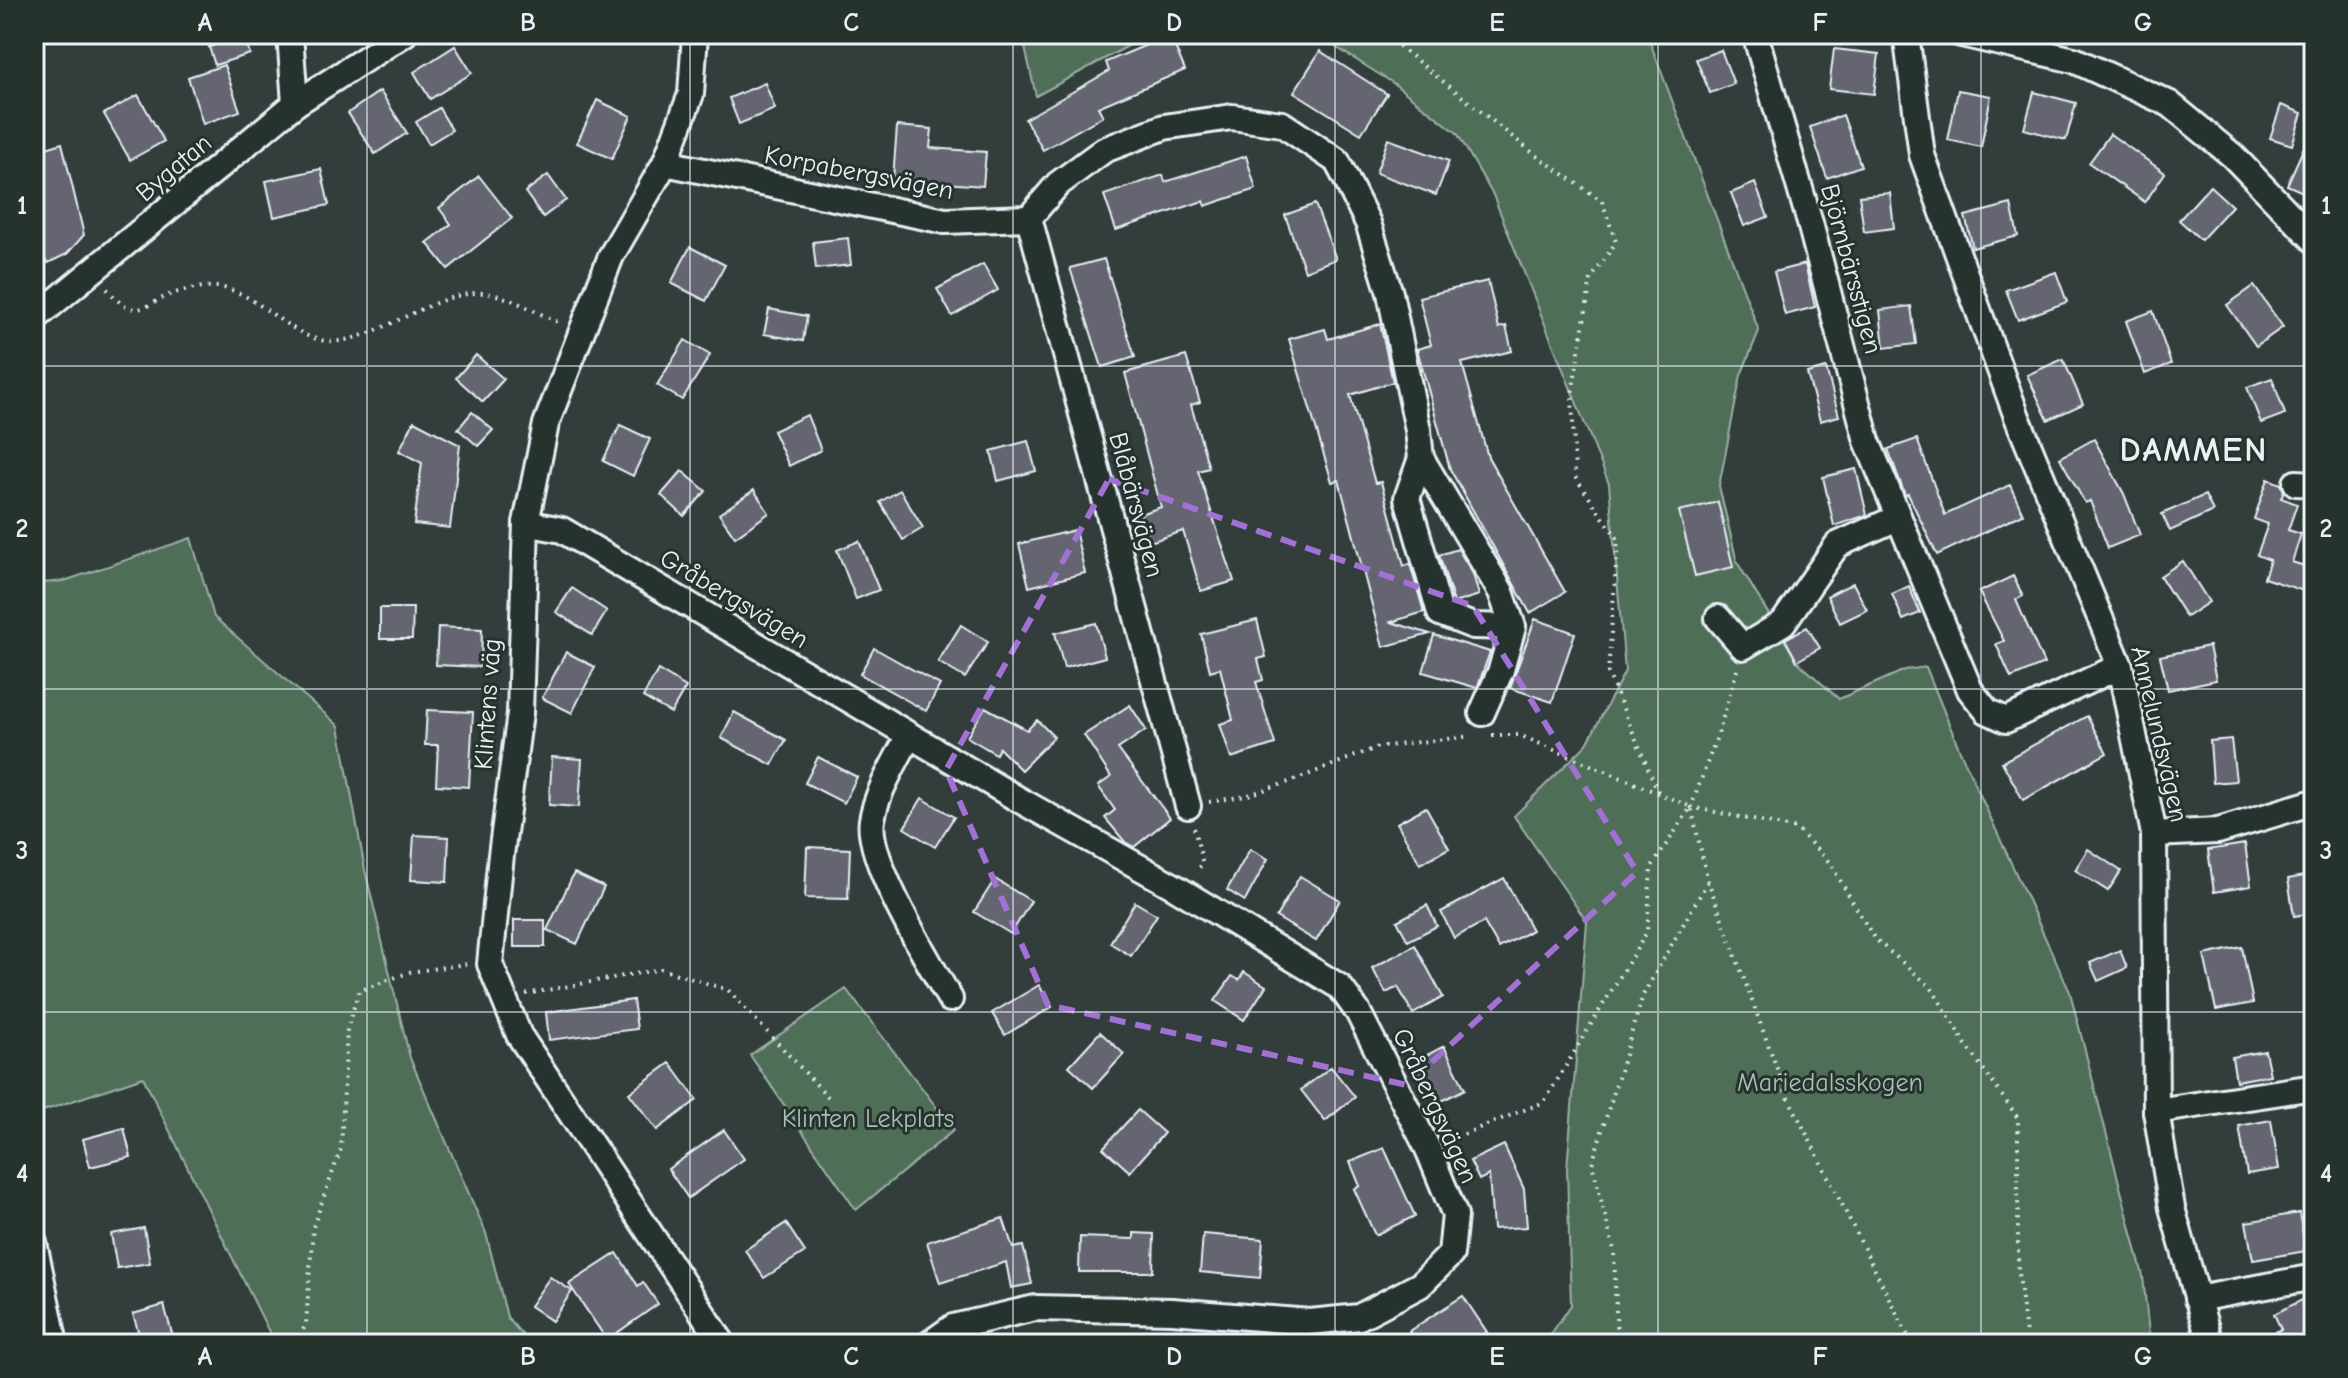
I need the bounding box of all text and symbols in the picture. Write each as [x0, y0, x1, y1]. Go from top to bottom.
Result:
text: A [198, 8, 213, 38]
text: B [520, 8, 536, 38]
text: C [843, 8, 859, 38]
text: D [1166, 8, 1182, 38]
text: E [1489, 8, 1505, 38]
text: F [1812, 8, 1828, 38]
text: G [2134, 8, 2152, 38]
street label: Bygatan [130, 128, 218, 208]
street label: Korpabergsvägen [762, 140, 956, 206]
street label: Björnbärsstigen [1814, 181, 1888, 357]
text: 1 [17, 191, 27, 221]
text: 1 [2321, 191, 2331, 221]
street label: Blåbärsvägen [1102, 429, 1170, 581]
district label: DAMMEN [2120, 430, 2268, 470]
text: 2 [16, 514, 28, 544]
text: 2 [2320, 514, 2332, 544]
street label: Gråbergsvägen [654, 543, 814, 655]
street label: Klintens väg [468, 637, 508, 771]
street label: Annelundsvägen [2124, 643, 2194, 825]
text: 3 [16, 836, 28, 866]
text: 3 [2320, 836, 2332, 866]
street label: Gråbergsvägen [1386, 1024, 1484, 1188]
park label: Mariedalsskogen [1737, 1068, 1923, 1098]
park label: Klinten Lekplats [782, 1104, 954, 1134]
text: 4 [16, 1159, 28, 1189]
text: 4 [2320, 1159, 2332, 1189]
text: A [198, 1342, 213, 1372]
text: B [520, 1342, 536, 1372]
text: C [843, 1342, 859, 1372]
text: D [1166, 1342, 1182, 1372]
text: E [1489, 1342, 1505, 1372]
text: F [1812, 1342, 1828, 1372]
text: G [2134, 1342, 2152, 1372]

